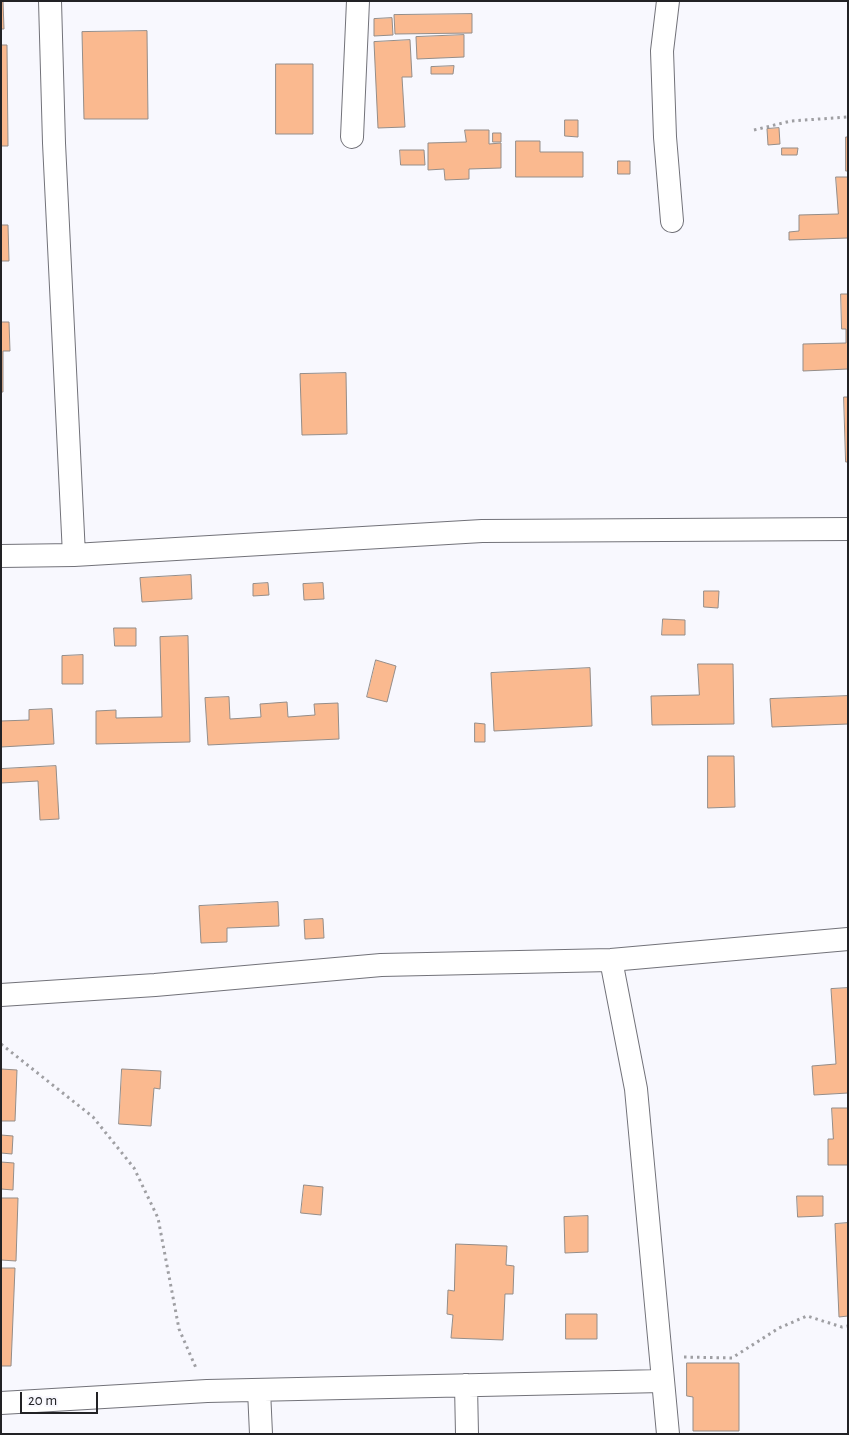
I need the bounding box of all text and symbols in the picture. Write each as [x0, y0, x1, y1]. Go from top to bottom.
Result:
scale bar [22, 1382, 100, 1414]
text: 20 m [28, 1393, 57, 1408]

